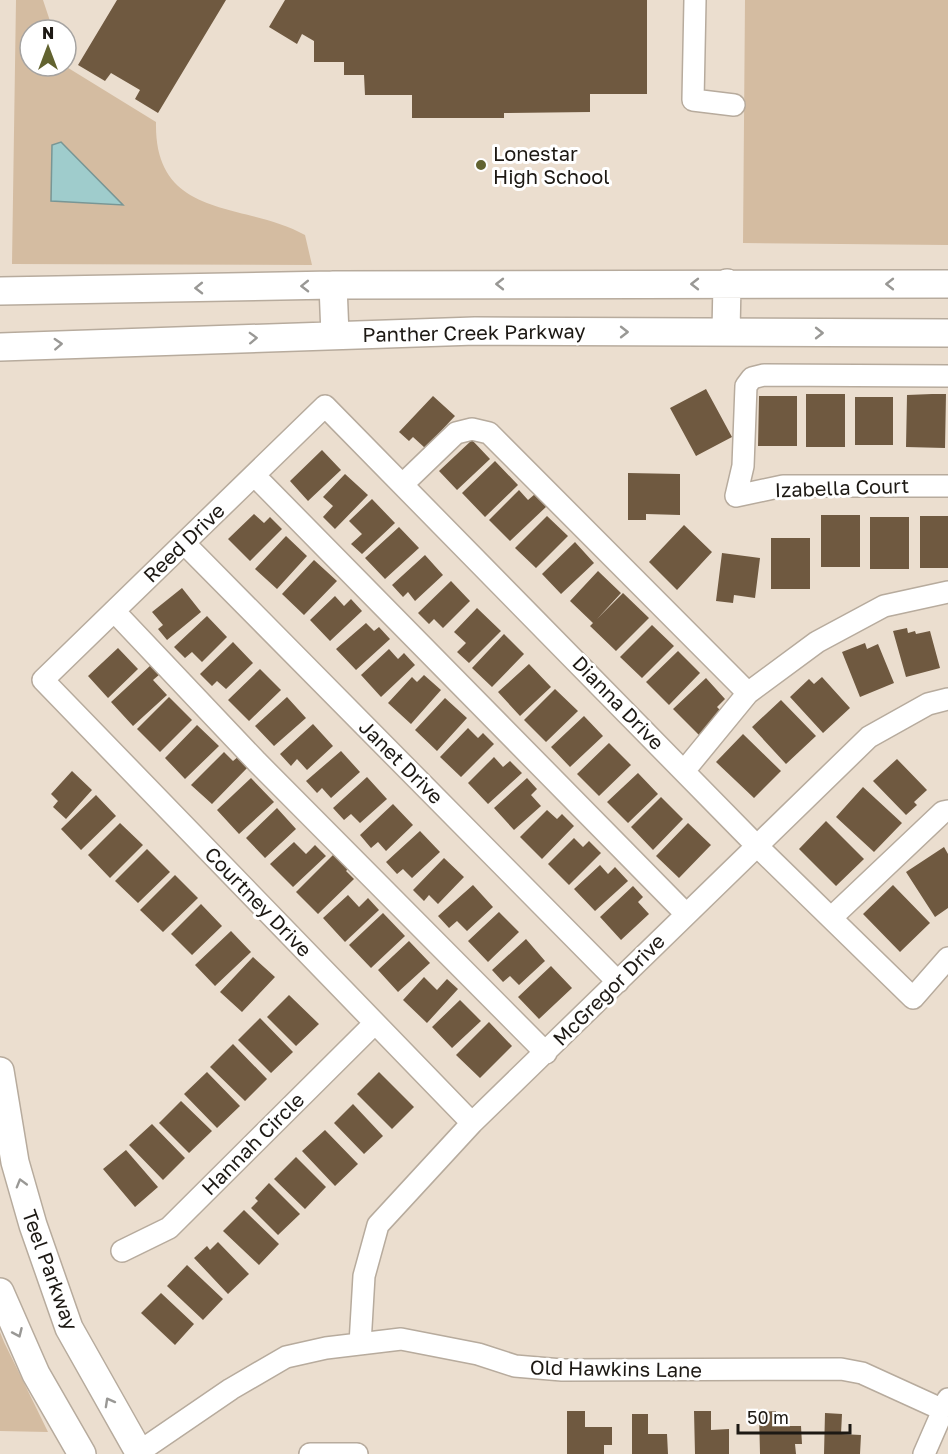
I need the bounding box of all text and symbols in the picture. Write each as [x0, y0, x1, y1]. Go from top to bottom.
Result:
north arrow [18, 18, 78, 78]
text: N [42, 23, 54, 43]
place label: Lonestar High School [493, 141, 610, 188]
marker: Lonestar High School [474, 158, 488, 172]
one-way arrow [690, 277, 699, 290]
one-way arrow [495, 278, 504, 290]
one-way arrow [885, 278, 894, 290]
one-way arrow [300, 279, 309, 292]
one-way arrow [194, 281, 203, 294]
street label: Panther Creek Parkway [362, 318, 586, 346]
one-way arrow [620, 326, 629, 338]
one-way arrow [815, 327, 824, 339]
one-way arrow [249, 332, 258, 344]
one-way arrow [54, 338, 63, 351]
street label: Izabella Court [774, 473, 910, 501]
street label: Reed Drive [138, 498, 229, 587]
street label: Dianna Drive [568, 650, 669, 754]
street label: Janet Drive [355, 714, 449, 808]
street label: Courtney Drive [200, 841, 317, 961]
street label: McGregor Drive [547, 928, 669, 1050]
street label: Hannah Circle [196, 1087, 308, 1199]
one-way arrow [16, 1178, 28, 1189]
street label: Teel Parkway [18, 1206, 84, 1333]
one-way arrow [11, 1327, 23, 1338]
street label: Old Hawkins Lane [530, 1354, 702, 1382]
scale bar [738, 1397, 850, 1435]
one-way arrow [105, 1398, 116, 1408]
text: 50 m [747, 1406, 789, 1428]

